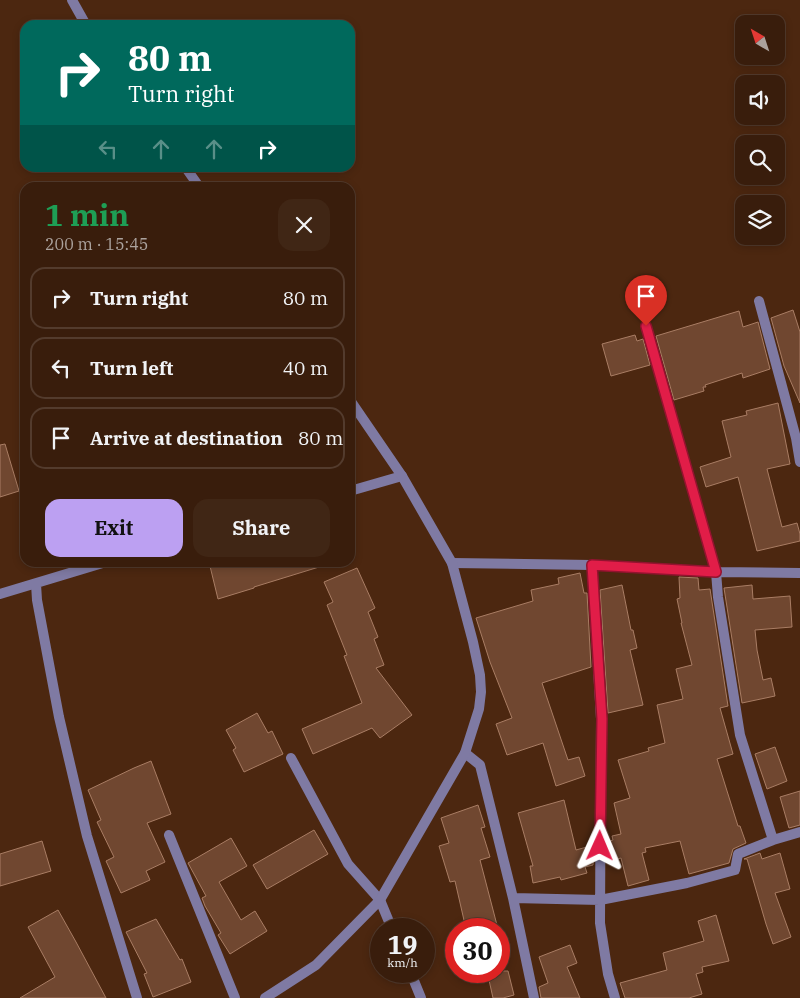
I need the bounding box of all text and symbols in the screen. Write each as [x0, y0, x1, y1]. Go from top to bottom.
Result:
north arrow [735, 15, 785, 65]
map controls [735, 15, 785, 245]
text: 80 m [128, 35, 212, 81]
icon: right [45, 40, 110, 105]
button: sound [735, 75, 785, 125]
text: Turn right [128, 79, 235, 108]
icon: left [94, 135, 122, 163]
icon: ahead [147, 135, 175, 163]
icon: ahead [200, 135, 228, 163]
icon: right [253, 135, 281, 163]
button: search [735, 135, 785, 185]
text: 1 min [45, 195, 129, 234]
button: layers [735, 195, 785, 245]
button: close [278, 199, 330, 251]
text: 200 m · 15:45 [45, 234, 148, 254]
pin [625, 275, 667, 326]
icon: arrive [632, 282, 660, 310]
icon: right [47, 284, 75, 312]
text: Turn right [90, 286, 188, 310]
text: 80 m [283, 286, 328, 310]
icon: left [47, 354, 75, 382]
text: Turn left [90, 356, 173, 380]
text: 40 m [283, 356, 328, 380]
icon: arrive [47, 424, 75, 452]
text: Arrive at destination [90, 426, 283, 450]
text: 80 m [298, 426, 343, 450]
button: Exit [45, 499, 183, 557]
button: Share [193, 499, 330, 557]
position arrow [573, 819, 625, 871]
speed limit sign: 30 [445, 918, 510, 983]
text: 19 [387, 928, 418, 961]
text: km/h [387, 955, 418, 970]

